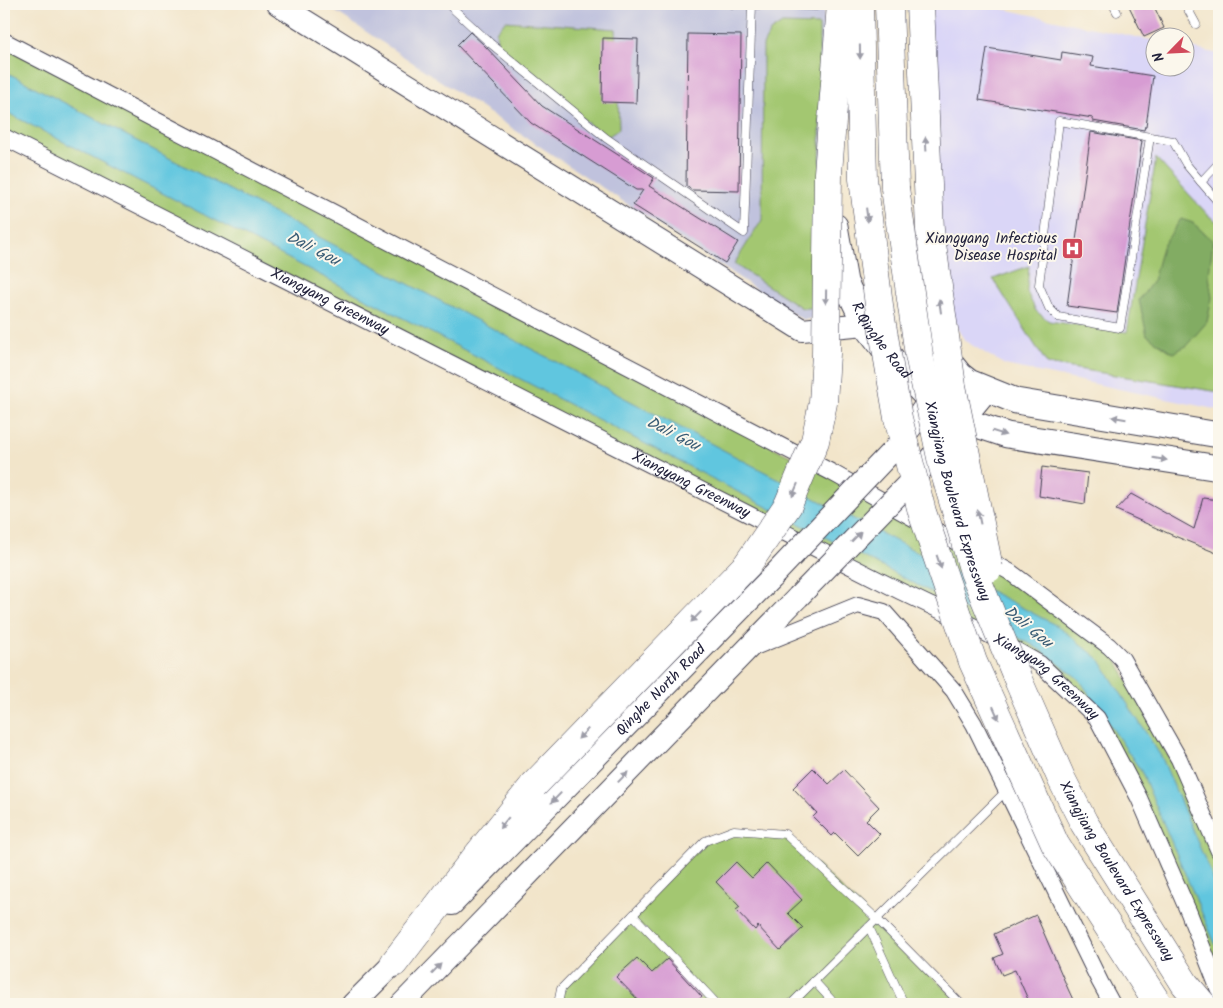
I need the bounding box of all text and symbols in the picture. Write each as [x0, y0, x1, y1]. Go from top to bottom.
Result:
north arrow [1146, 28, 1196, 78]
one-way arrow [856, 45, 864, 61]
text: N [1147, 48, 1171, 65]
one-way arrow [922, 136, 930, 152]
one-way arrow [863, 207, 871, 223]
water label: Dali Gou [282, 225, 346, 274]
place label: Xiangyang Infectious Disease Hospital [925, 227, 1058, 268]
hospital icon: Xiangyang Infectious Disease Hospital [1061, 236, 1085, 260]
street label: Xiangyang Greenway [266, 262, 394, 343]
one-way arrow [822, 289, 830, 305]
street label: R.Qinghe Road [844, 298, 917, 386]
one-way arrow [936, 298, 944, 314]
street label: Xiangjiang Boulevard Expressway [917, 399, 997, 606]
water label: Dali Gou [642, 410, 706, 459]
one-way arrow [1111, 414, 1127, 422]
one-way arrow [992, 430, 1007, 437]
street label: Xiangyang Greenway [627, 445, 755, 526]
one-way arrow [1152, 455, 1168, 463]
one-way arrow [790, 482, 798, 497]
one-way arrow [974, 509, 982, 525]
one-way arrow [850, 532, 862, 544]
one-way arrow [936, 554, 943, 569]
water label: Dali Gou [998, 599, 1060, 656]
one-way arrow [690, 611, 702, 623]
street label: Xiangyang Greenway [988, 627, 1105, 727]
street label: Qinghe North Road [610, 638, 712, 742]
one-way arrow [992, 706, 1000, 720]
one-way arrow [577, 728, 589, 740]
one-way arrow [617, 772, 629, 784]
street label: Xiangjiang Boulevard Expressway [1052, 777, 1181, 967]
one-way arrow [550, 792, 562, 804]
one-way arrow [498, 816, 509, 829]
one-way arrow [430, 964, 442, 976]

